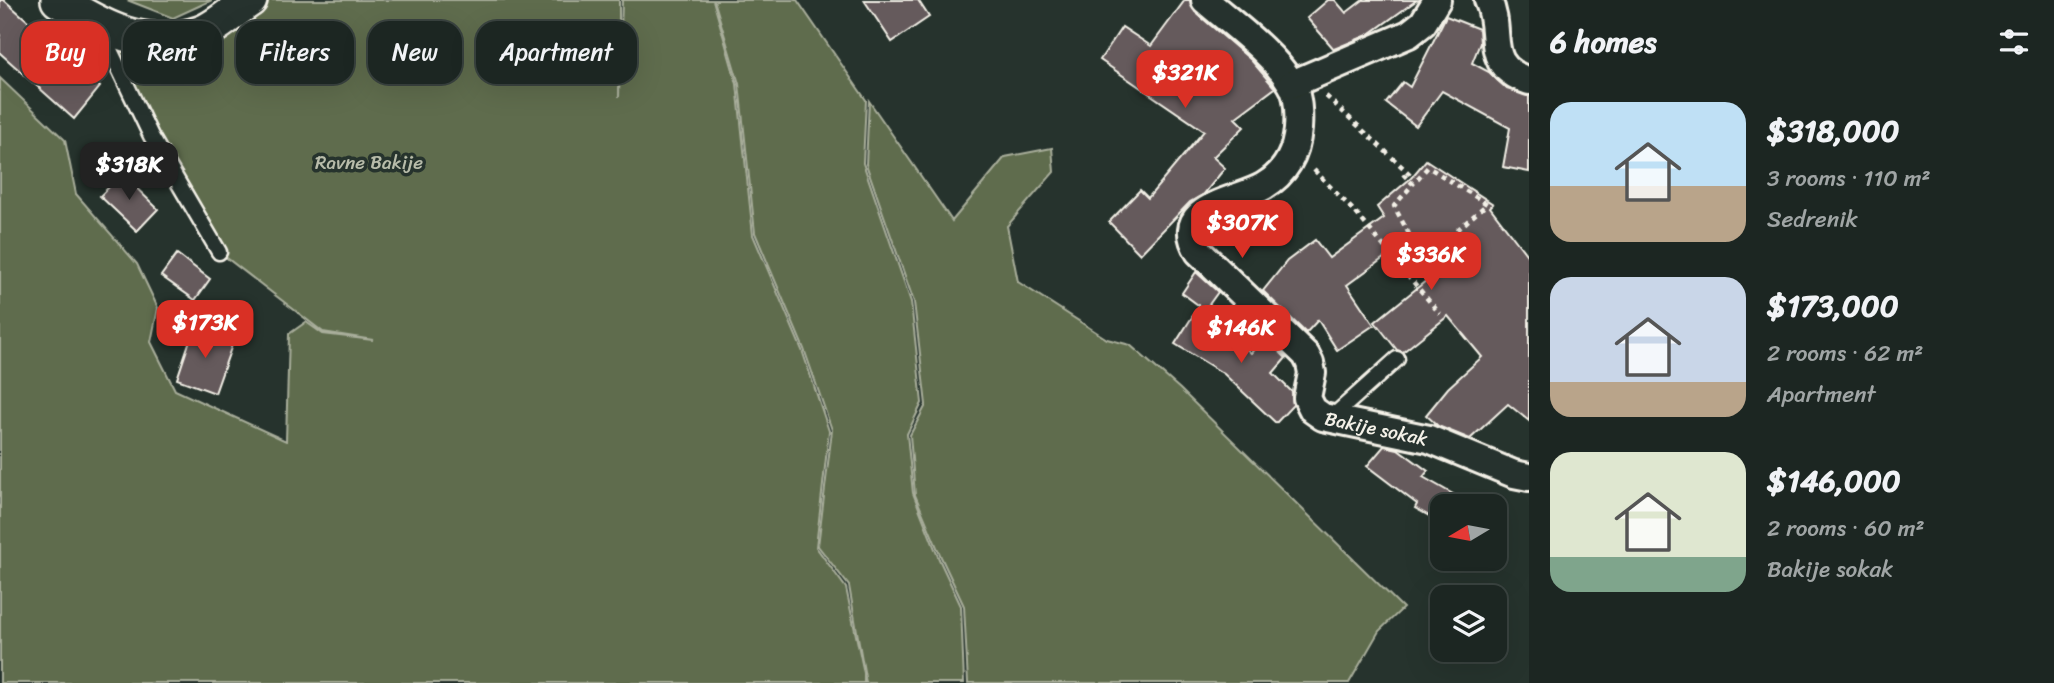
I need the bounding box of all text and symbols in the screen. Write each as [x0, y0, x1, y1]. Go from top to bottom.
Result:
text: 6 homes [1550, 15, 1657, 69]
chip: Buy [21, 21, 109, 84]
chip: Rent [123, 21, 222, 84]
chip: Filters [236, 21, 354, 84]
chip: New [368, 21, 462, 84]
chip: Apartment [476, 21, 637, 84]
icon: filters [1995, 23, 2033, 61]
pin: $321K [1136, 50, 1234, 110]
text: $321K [1152, 52, 1218, 93]
text: $318,000 [1767, 104, 1900, 158]
icon: home [1606, 130, 1690, 214]
pin: $318K [80, 142, 178, 202]
text: $318K [96, 144, 162, 185]
park label: Ravne Bakije [315, 146, 423, 179]
text: 3 rooms · 110 m² [1767, 158, 1931, 199]
text: Sedrenik [1767, 199, 1858, 240]
pin: $307K [1193, 201, 1291, 260]
text: $307K [1207, 202, 1277, 243]
pin: $336K [1382, 232, 1480, 292]
text: $336K [1397, 234, 1465, 275]
text: $173,000 [1767, 279, 1899, 333]
pin: $173K [156, 300, 254, 360]
text: $173K [172, 302, 238, 343]
icon: home [1606, 305, 1690, 389]
pin: $146K [1192, 306, 1290, 365]
text: $146K [1208, 307, 1274, 348]
text: 2 rooms · 62 m² [1767, 333, 1923, 374]
text: Apartment [1767, 374, 1876, 415]
street label: Bakije sokak [1322, 402, 1431, 455]
text: $146,000 [1767, 454, 1901, 508]
icon: home [1606, 480, 1690, 564]
north arrow [1430, 494, 1507, 570]
map controls [1430, 494, 1507, 662]
text: 2 rooms · 60 m² [1767, 508, 1925, 549]
text: Bakije sokak [1767, 549, 1893, 590]
button: layers [1430, 585, 1507, 662]

